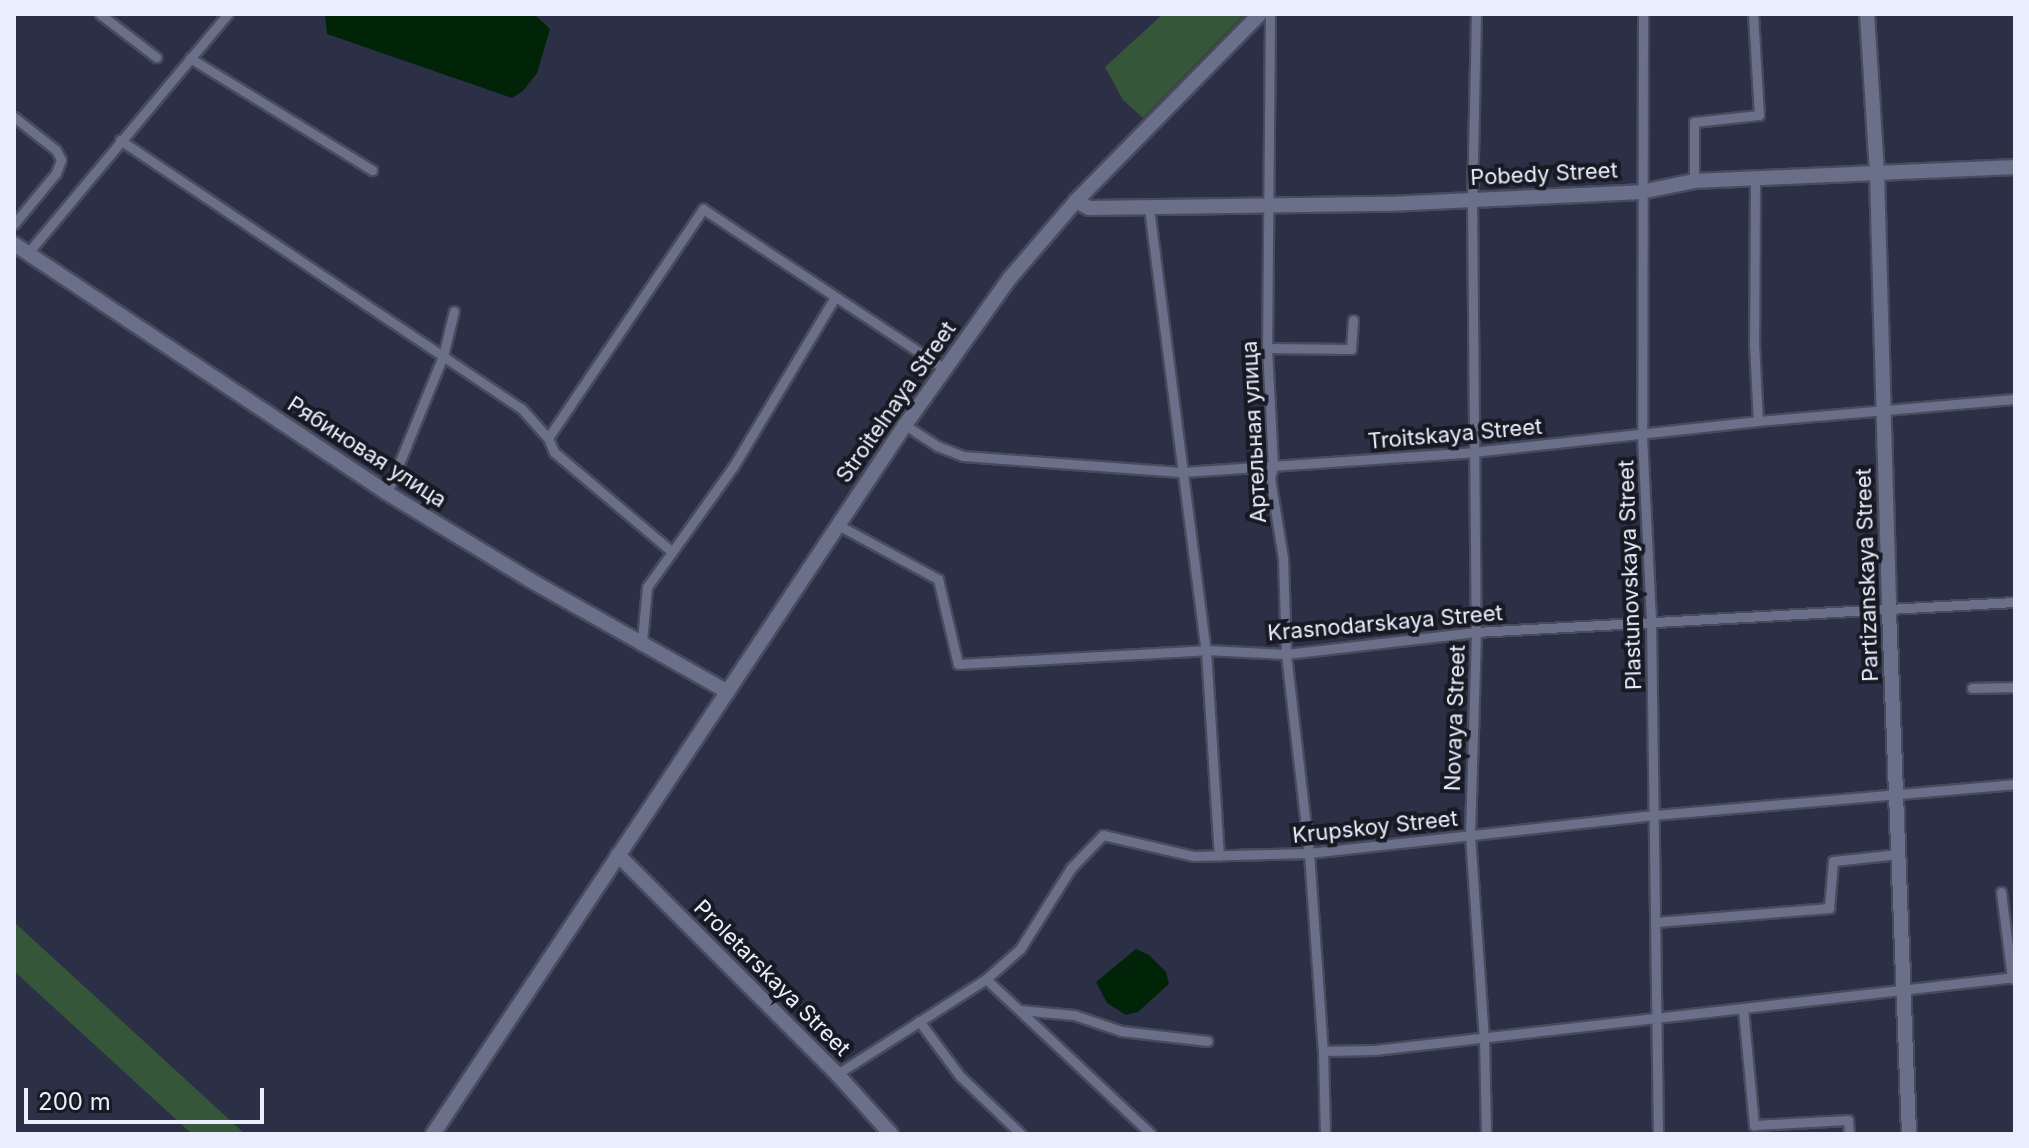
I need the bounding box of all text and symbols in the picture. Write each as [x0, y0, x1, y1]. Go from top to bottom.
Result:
street label: Pobedy Street [1470, 157, 1618, 191]
street label: Stroitelnaya Street [830, 316, 962, 488]
street label: Артельная улица [1236, 340, 1272, 524]
street label: Рябиновая улица [283, 391, 451, 513]
street label: Troitskaya Street [1367, 413, 1543, 455]
street label: Plastunovskaya Street [1613, 459, 1647, 691]
street label: Partizanskaya Street [1850, 468, 1884, 682]
street label: Krasnodarskaya Street [1266, 600, 1504, 646]
street label: Novaya Street [1439, 644, 1471, 792]
street label: Krupskoy Street [1291, 805, 1459, 849]
street label: Proletarskaya Street [688, 894, 856, 1062]
scale bar [28, 1072, 268, 1122]
text: 200 m [38, 1087, 111, 1116]

